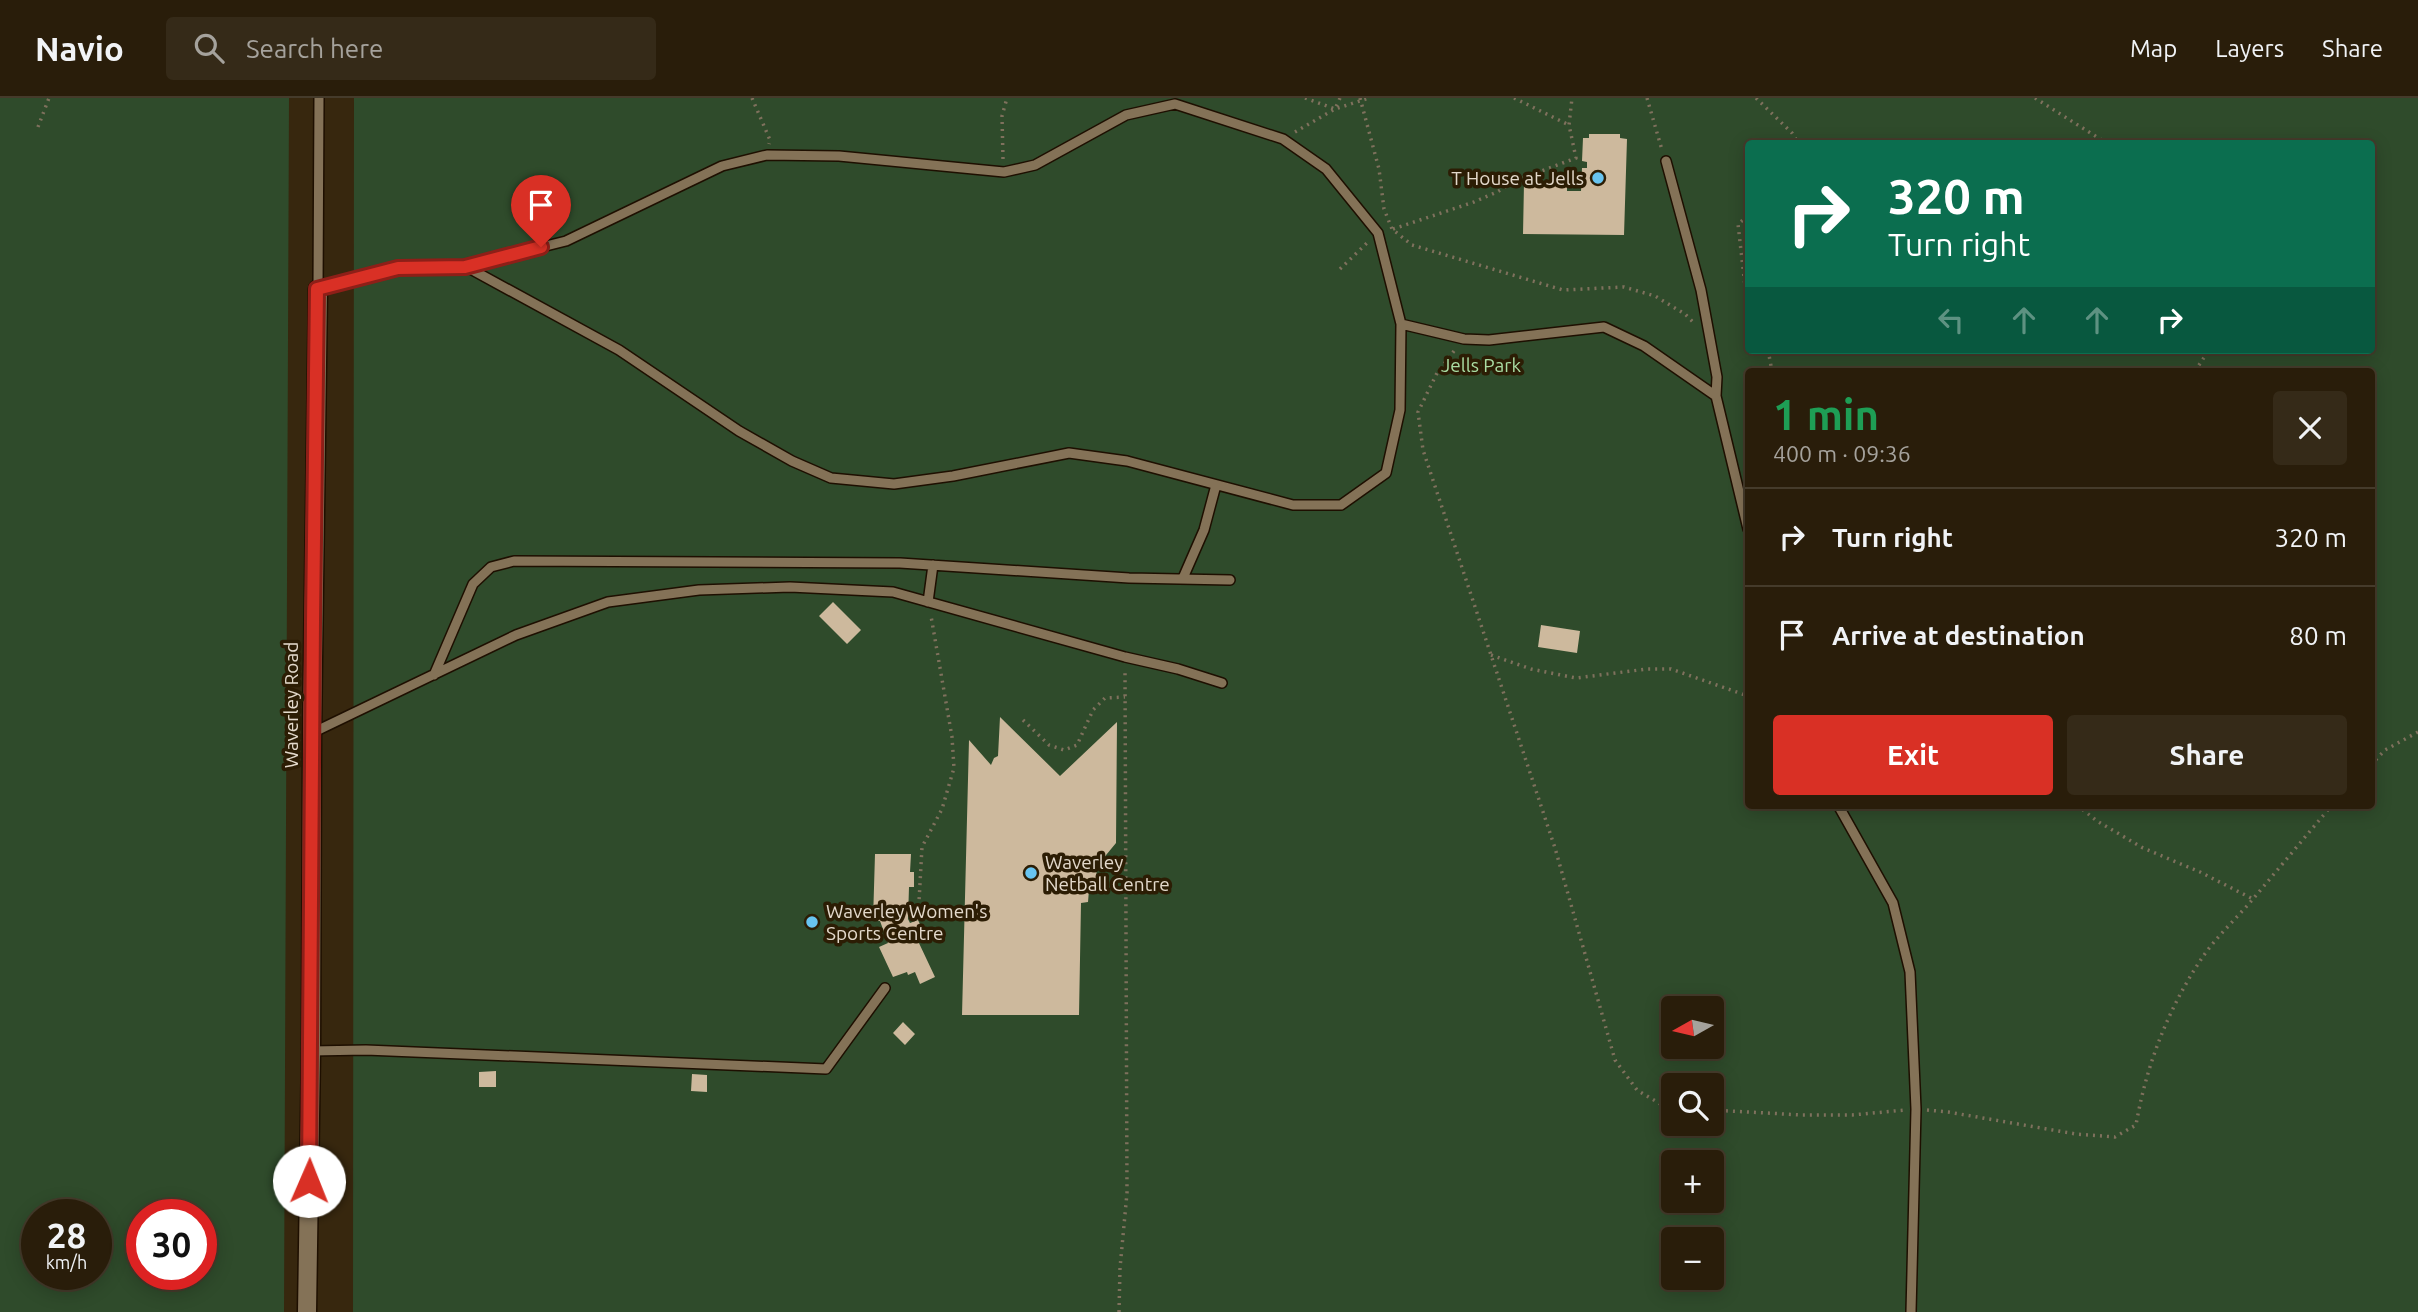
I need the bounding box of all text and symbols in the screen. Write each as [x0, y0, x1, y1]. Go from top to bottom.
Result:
search box [166, 17, 656, 80]
icon: search [190, 29, 228, 67]
text: Navio [35, 30, 124, 67]
text: Search here [246, 34, 383, 63]
text: Map [2130, 35, 2177, 62]
text: Layers [2215, 35, 2284, 62]
text: Share [2322, 35, 2383, 62]
place label: T House at Jells [1451, 167, 1584, 189]
icon: right [1773, 168, 1864, 259]
text: 320 m [1888, 168, 2025, 223]
marker: T House at Jells [1590, 170, 1606, 186]
pin [511, 175, 571, 247]
icon: arrive [522, 186, 560, 224]
text: Turn right [1888, 226, 2030, 262]
icon: left [1932, 301, 1970, 339]
icon: ahead [2005, 301, 2043, 339]
icon: ahead [2078, 301, 2116, 339]
icon: right [2151, 301, 2189, 339]
park label: Jells Park [1441, 354, 1521, 376]
text: 1 min [1773, 391, 1879, 438]
button: close [2273, 391, 2347, 465]
text: 400 m · 09:36 [1773, 441, 1911, 466]
icon: right [1773, 518, 1811, 556]
text: Turn right [1832, 523, 1953, 552]
text: 320 m [2275, 523, 2347, 552]
icon: arrive [1773, 616, 1811, 654]
text: Arrive at destination [1832, 621, 2085, 650]
text: 80 m [2289, 621, 2347, 650]
street label: Waverley Road [280, 642, 302, 768]
button: Exit [1773, 715, 2053, 795]
button: Share [2067, 715, 2347, 795]
place label: Waverley Netball Centre [1045, 851, 1170, 895]
marker: Waverley Netball Centre [1023, 865, 1039, 881]
place label: Waverley Women's Sports Centre [826, 900, 987, 944]
marker: Waverley Women's Sports Centre [804, 914, 820, 930]
north arrow [1661, 996, 1724, 1059]
map controls [1661, 996, 1724, 1290]
button: search [1661, 1073, 1724, 1136]
position arrow [272, 1144, 346, 1218]
button: + [1661, 1150, 1724, 1213]
speed limit sign: 30 [126, 1199, 217, 1290]
text: 28 [47, 1215, 86, 1255]
button: − [1661, 1227, 1724, 1290]
text: km/h [46, 1252, 87, 1272]

